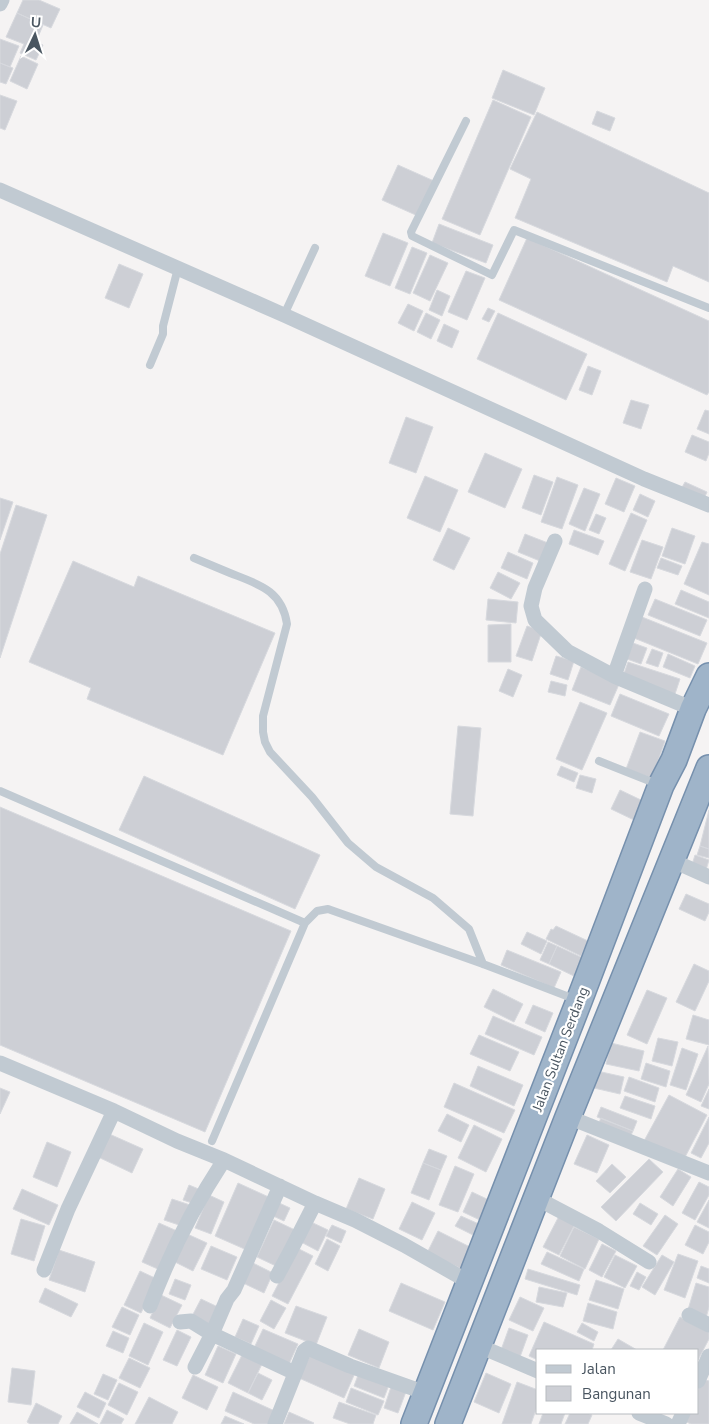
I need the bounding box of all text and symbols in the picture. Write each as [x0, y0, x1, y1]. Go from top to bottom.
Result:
north arrow [10, 10, 60, 60]
text: U [30, 13, 42, 32]
street label: Jalan Sultan Serdang [528, 984, 593, 1115]
legend [536, 1349, 699, 1414]
text: Jalan [581, 1359, 616, 1379]
text: Bangunan [582, 1384, 651, 1404]

